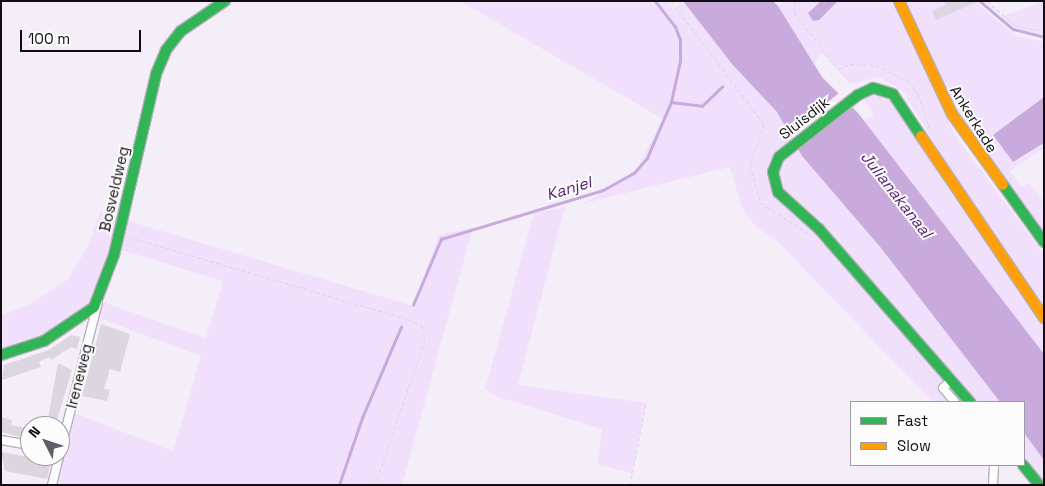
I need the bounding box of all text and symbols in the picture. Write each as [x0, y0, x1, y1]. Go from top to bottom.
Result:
scale bar [22, 20, 144, 52]
text: 100 m [28, 29, 70, 48]
street label: Ankerkade [946, 82, 1002, 156]
street label: Sluisdijk [775, 93, 833, 143]
street label: Bosveldweg [95, 145, 133, 233]
water label: Julianakanaal [856, 148, 936, 242]
water label: Kanjel [544, 173, 594, 205]
street label: Ireneweg [62, 342, 96, 410]
legend [850, 401, 1025, 466]
text: Fast [897, 411, 928, 430]
north arrow [20, 416, 70, 466]
text: N [25, 422, 44, 441]
text: Slow [897, 436, 931, 455]

